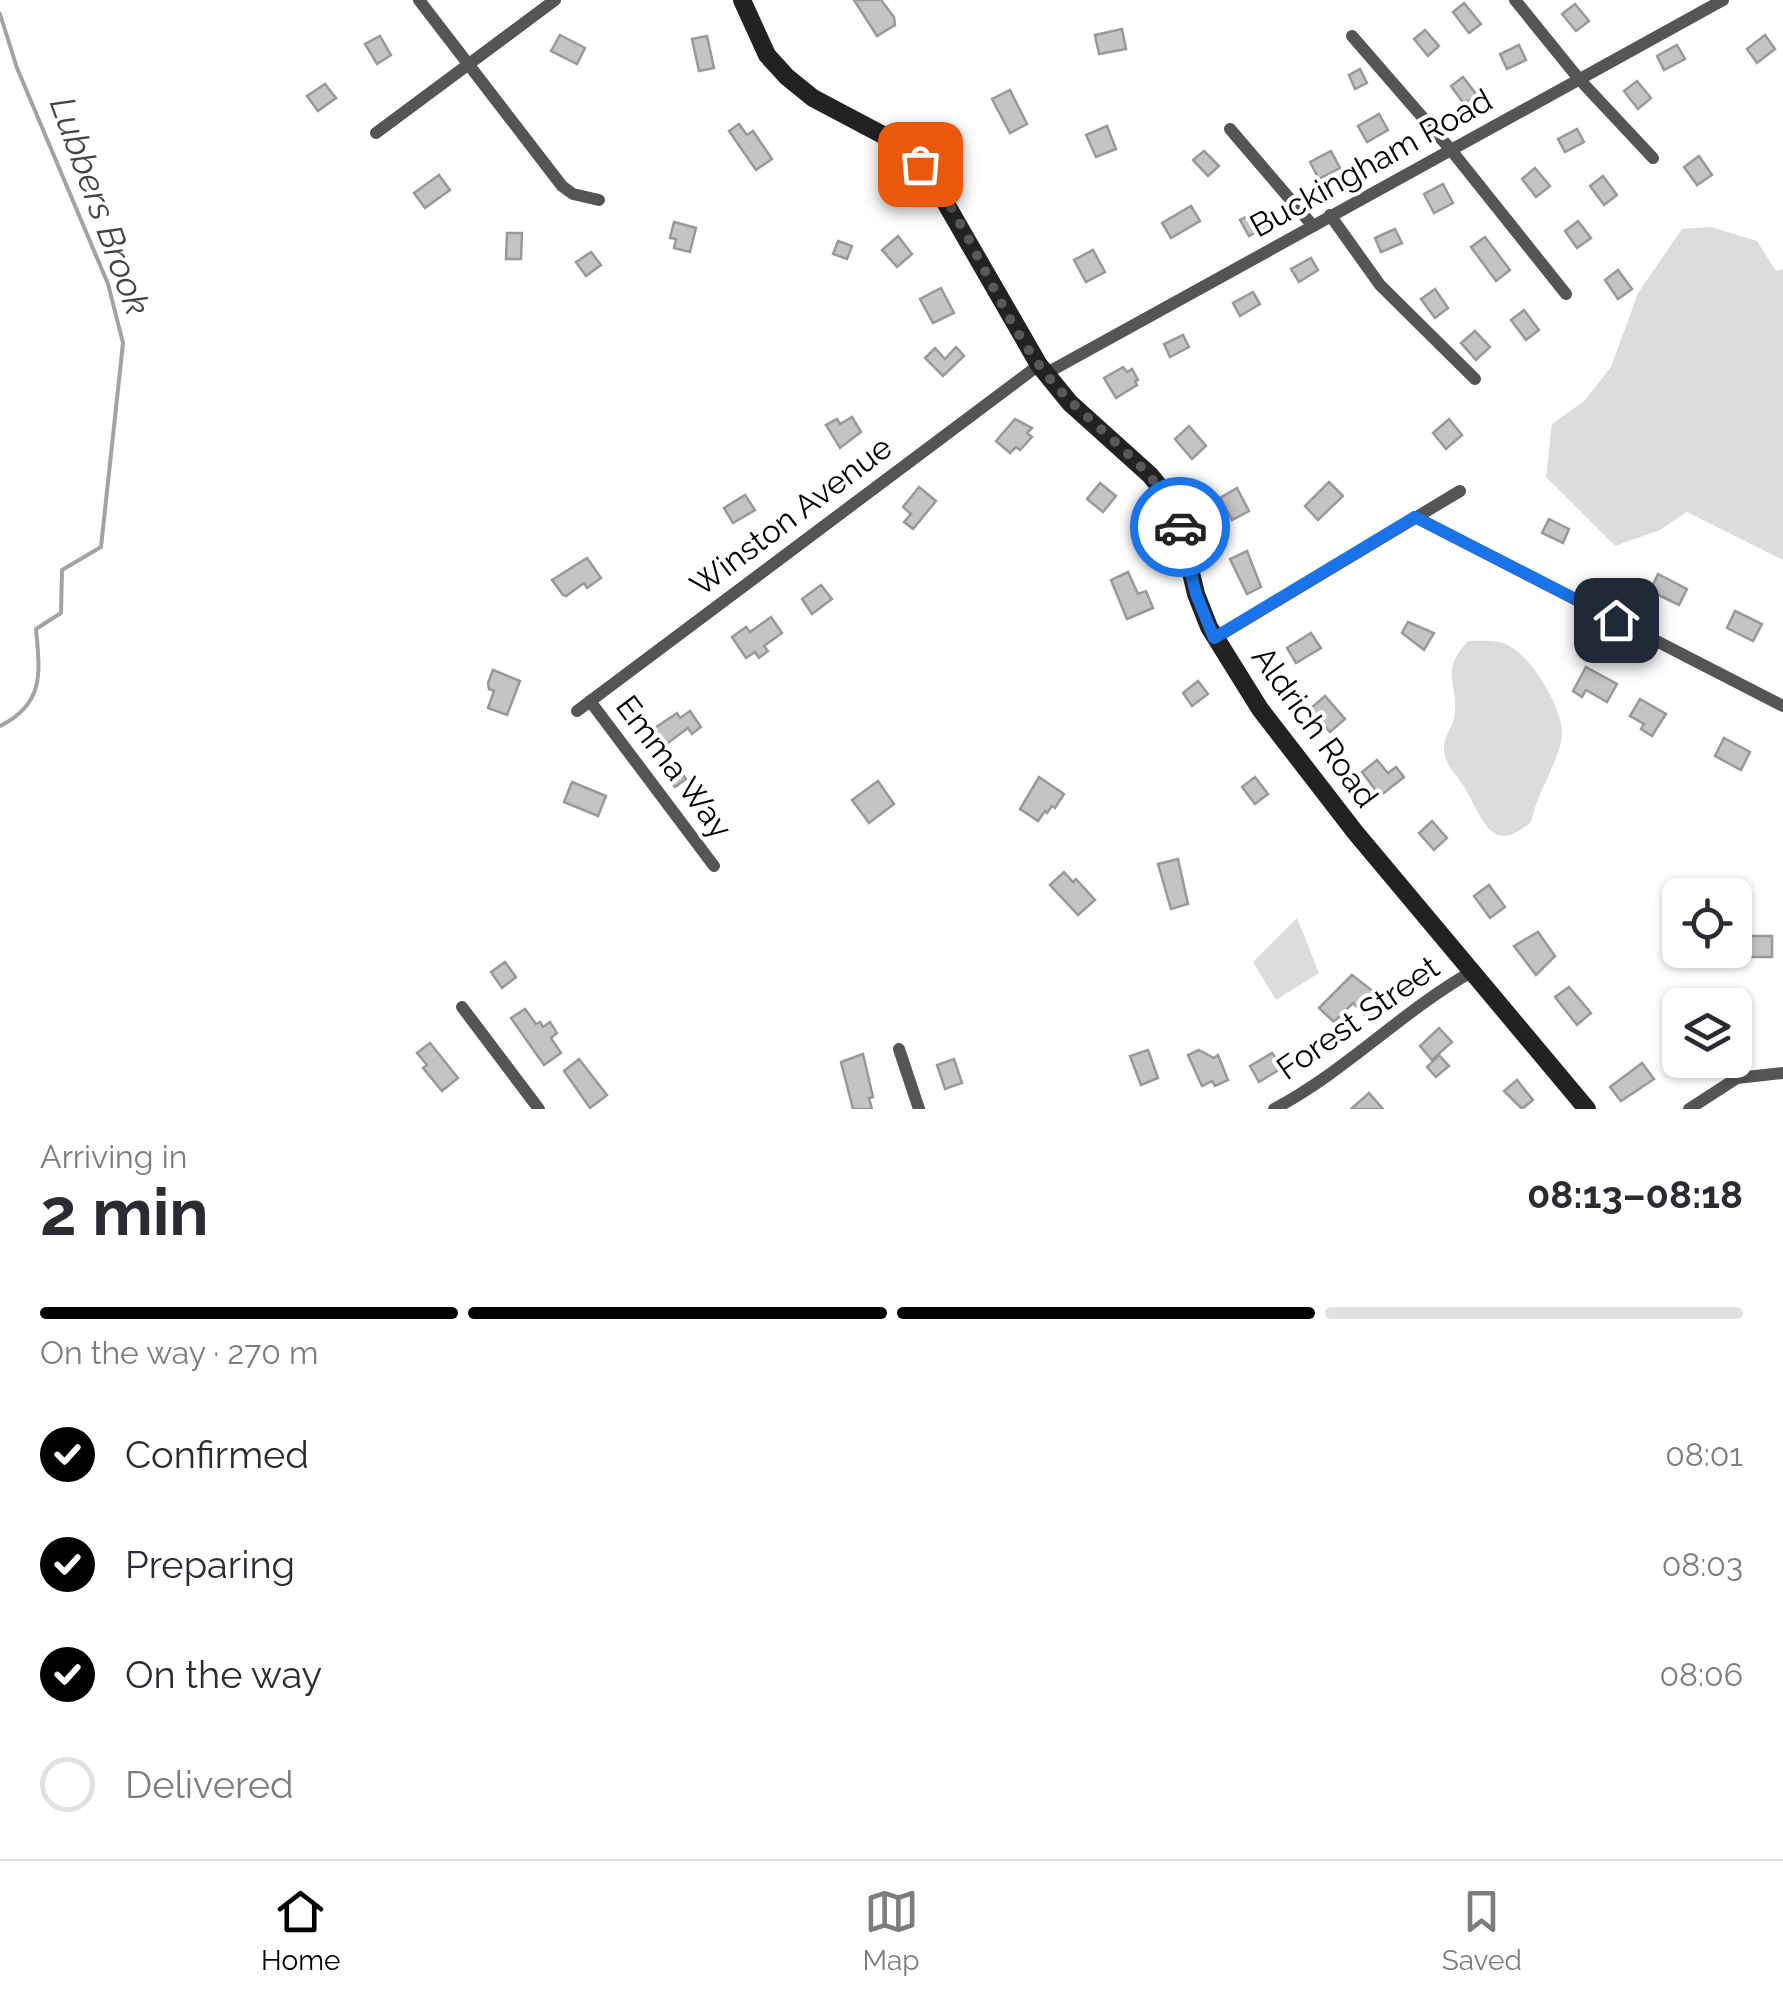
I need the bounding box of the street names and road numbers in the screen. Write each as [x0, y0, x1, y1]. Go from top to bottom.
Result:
street label: Buckingham Road [1243, 81, 1498, 244]
street label: Winston Avenue [683, 428, 899, 603]
street label: Aldrich Road [1245, 639, 1386, 814]
street label: Emma Way [609, 688, 740, 845]
street label: Forest Street [1270, 948, 1446, 1087]

